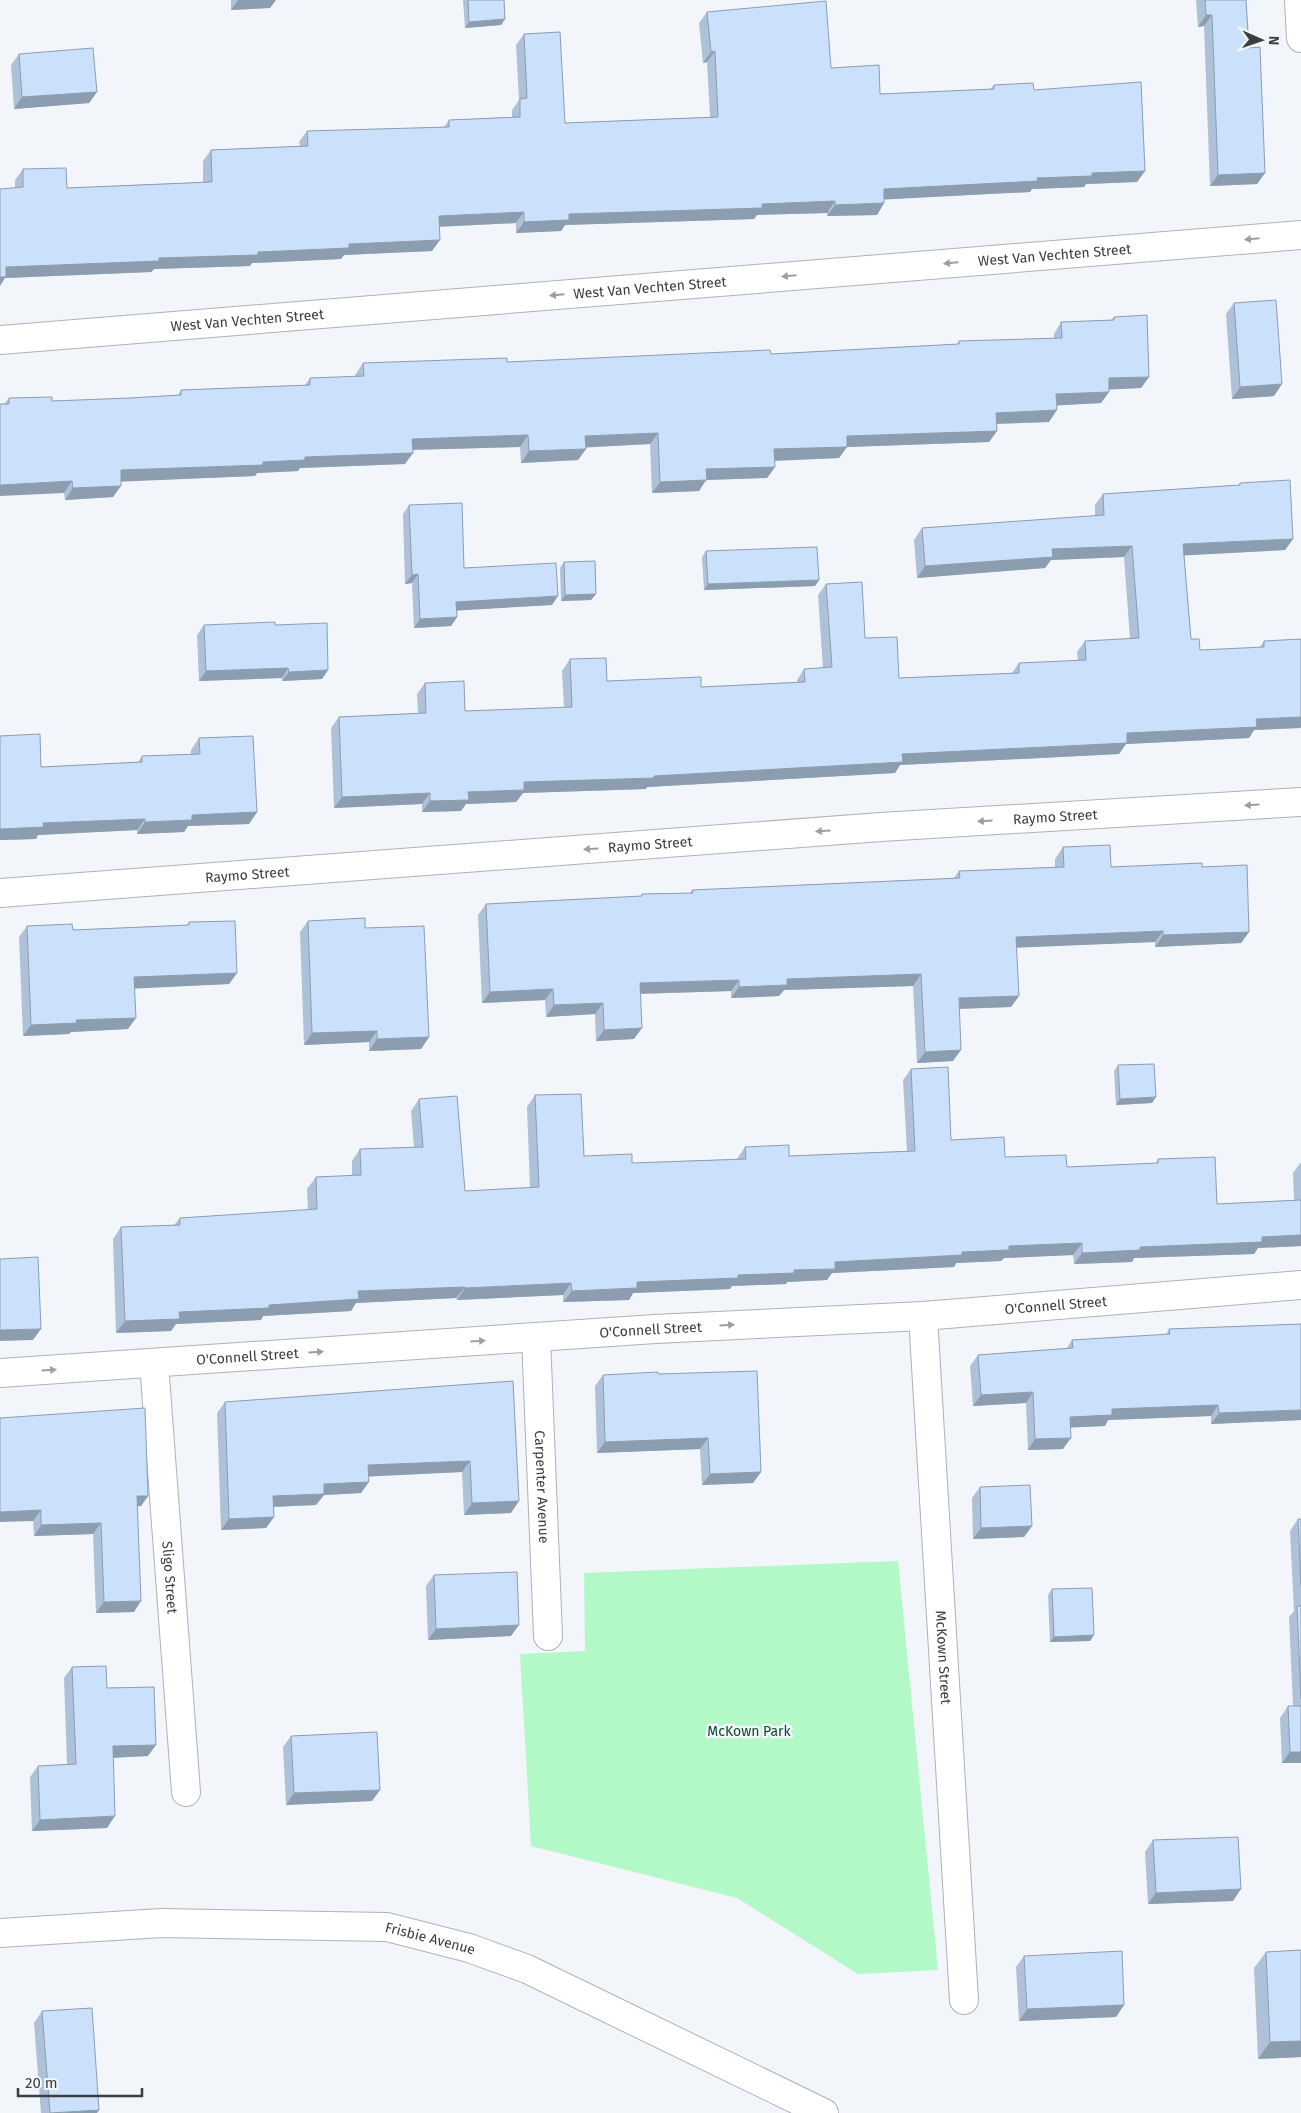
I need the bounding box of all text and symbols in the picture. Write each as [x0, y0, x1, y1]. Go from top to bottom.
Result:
north arrow [1236, 15, 1286, 65]
text: N [1265, 35, 1282, 45]
one-way arrow [1244, 235, 1260, 243]
street label: West Van Vechten Street [977, 240, 1133, 270]
one-way arrow [943, 259, 959, 267]
street label: West Van Vechten Street [573, 273, 728, 302]
one-way arrow [781, 273, 797, 281]
one-way arrow [549, 291, 565, 299]
street label: West Van Vechten Street [170, 305, 325, 335]
one-way arrow [1244, 802, 1260, 810]
street label: Raymo Street [1013, 806, 1099, 828]
one-way arrow [977, 817, 993, 825]
one-way arrow [815, 828, 831, 836]
street label: Raymo Street [607, 833, 694, 856]
one-way arrow [583, 845, 599, 853]
street label: Raymo Street [205, 863, 291, 886]
street label: O'Connell Street [1004, 1292, 1109, 1318]
street label: O'Connell Street [599, 1318, 703, 1341]
one-way arrow [719, 1321, 735, 1329]
one-way arrow [470, 1337, 486, 1345]
street label: O'Connell Street [196, 1344, 300, 1368]
one-way arrow [308, 1348, 324, 1356]
one-way arrow [41, 1366, 57, 1374]
street label: Carpenter Avenue [531, 1430, 553, 1544]
street label: Sligo Street [159, 1541, 181, 1615]
street label: McKown Street [932, 1610, 955, 1706]
park label: McKown Park [707, 1723, 791, 1740]
street label: Frisbie Avenue [383, 1918, 478, 1958]
scale bar [18, 2066, 141, 2098]
text: 20 m [25, 2074, 58, 2092]

